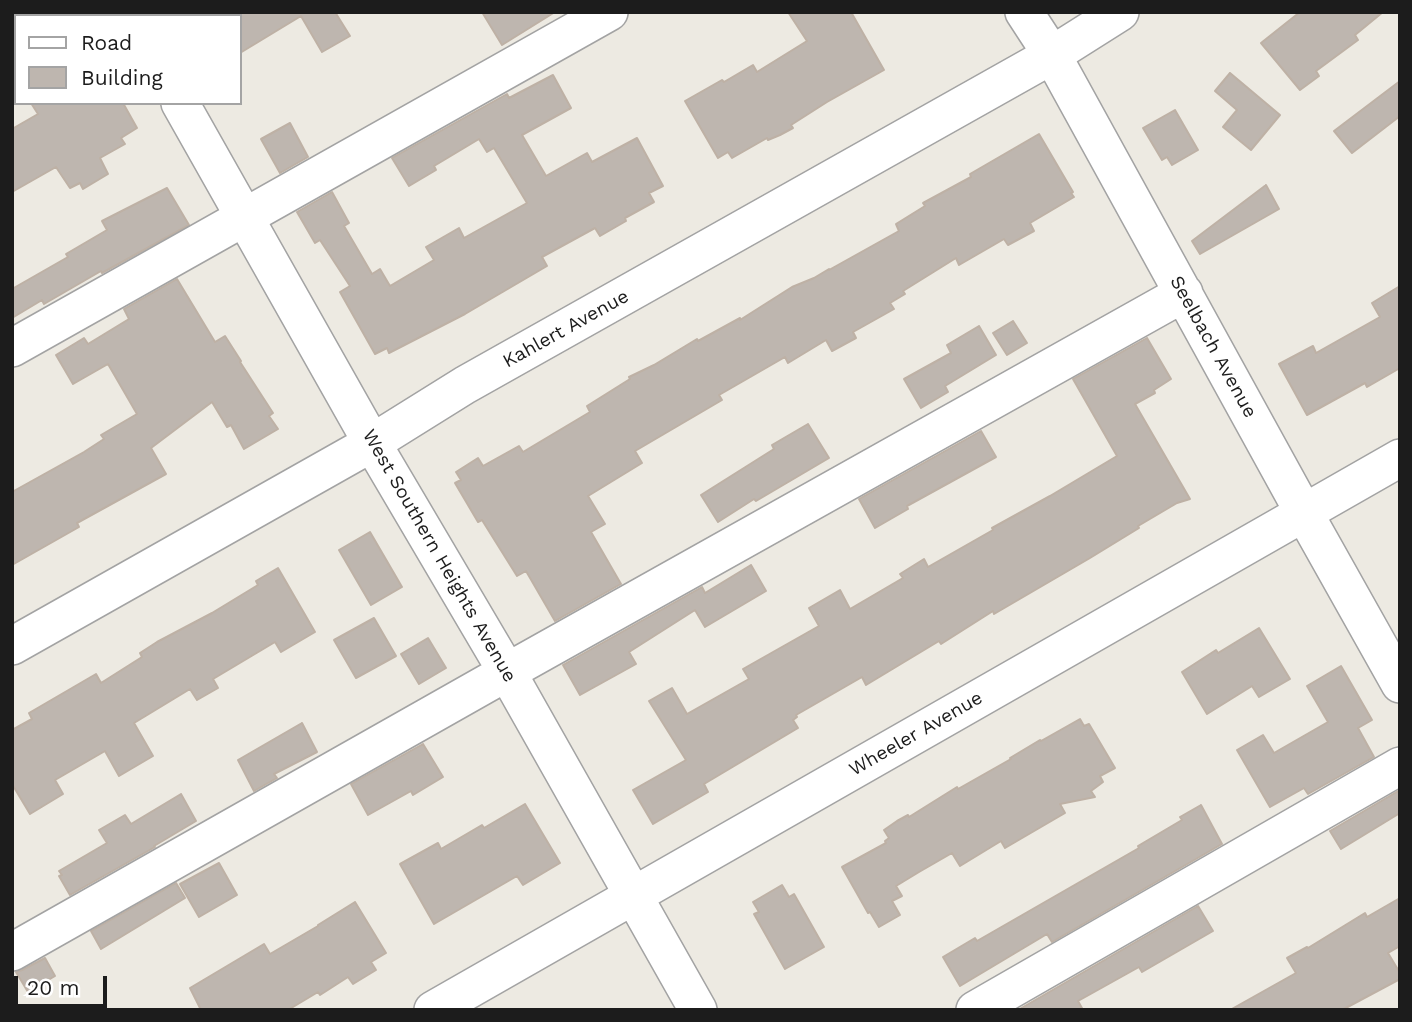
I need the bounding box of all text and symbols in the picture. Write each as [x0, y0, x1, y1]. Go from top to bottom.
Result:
legend [14, 14, 242, 105]
text: Road [81, 30, 132, 55]
text: Building [81, 65, 163, 90]
street label: Seelbach Avenue [1165, 272, 1261, 422]
street label: Kahlert Avenue [499, 285, 633, 373]
street label: West Southern Heights Avenue [357, 426, 521, 686]
street label: Wheeler Avenue [845, 687, 987, 781]
scale bar [18, 962, 110, 1006]
text: 20 m [27, 975, 79, 1000]

